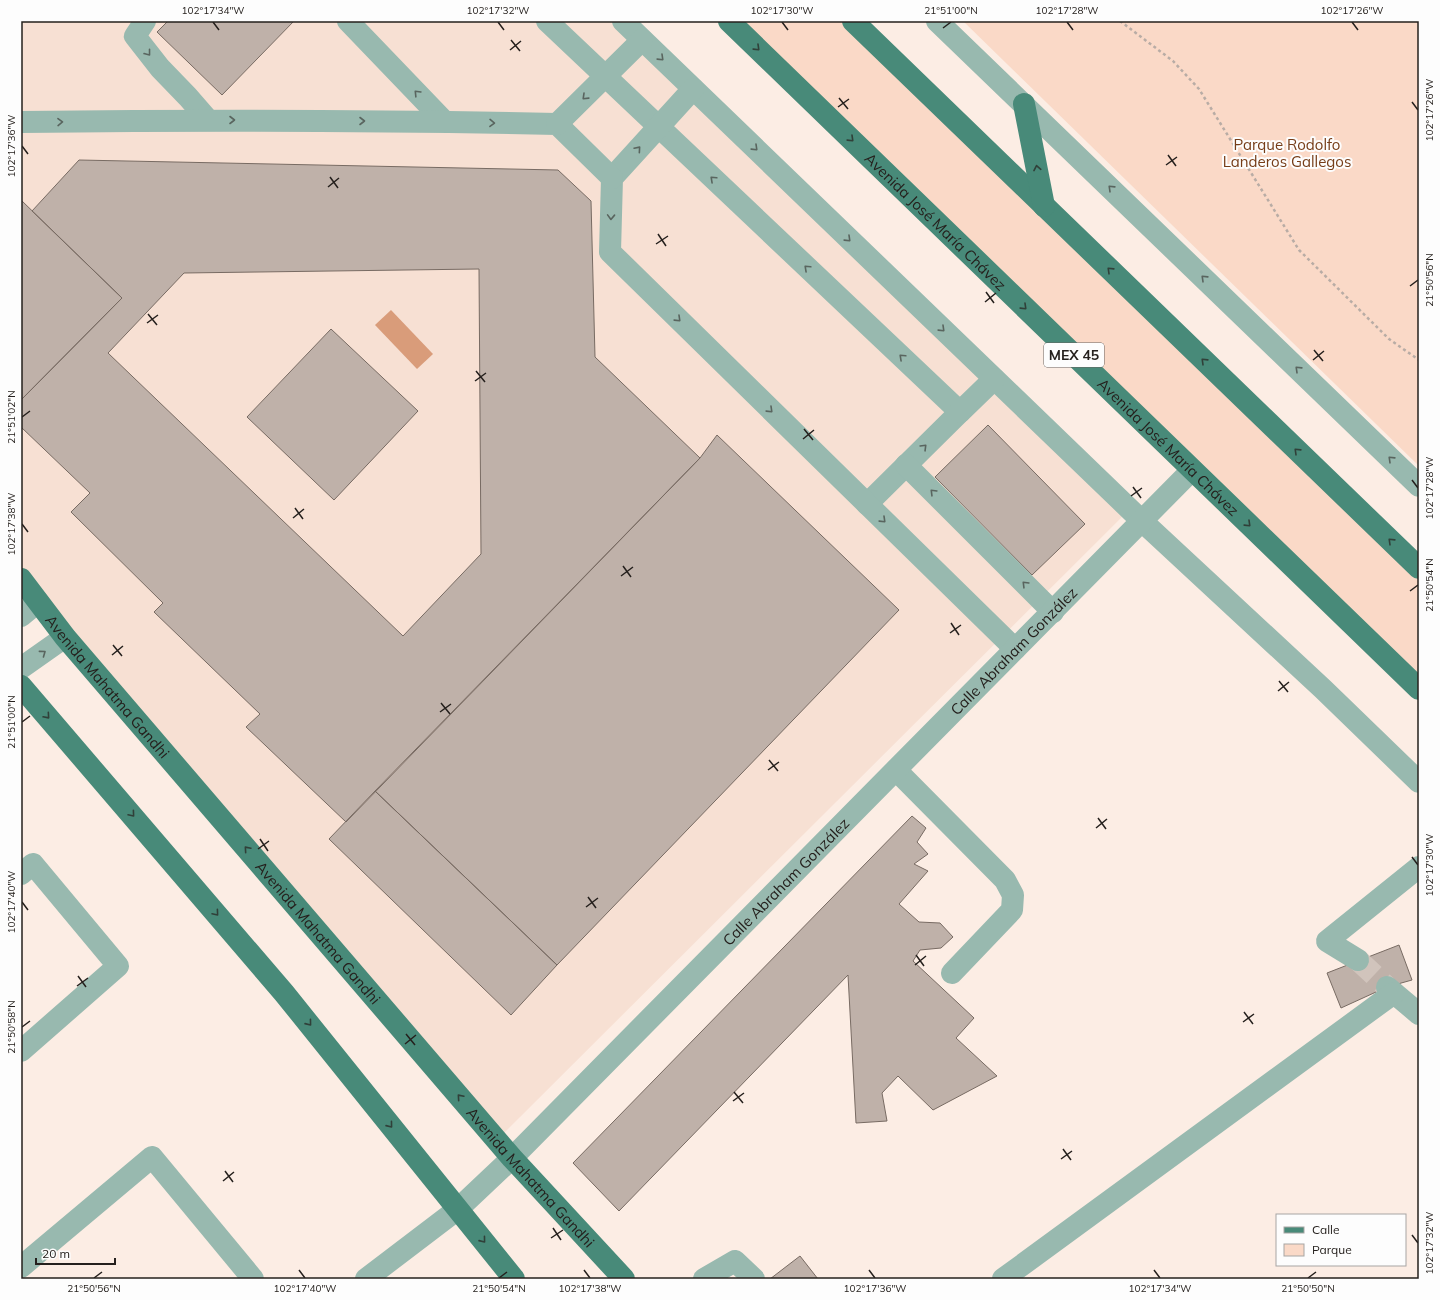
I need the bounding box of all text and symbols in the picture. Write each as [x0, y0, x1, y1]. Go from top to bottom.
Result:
text: 102°17'34"W [182, 4, 244, 17]
text: 102°17'32"W [467, 4, 529, 17]
text: 102°17'30"W [751, 4, 813, 17]
text: 21°51'00"N [924, 4, 978, 17]
text: 102°17'28"W [1036, 4, 1098, 17]
text: 102°17'26"W [1321, 4, 1383, 17]
one-way arrow [752, 43, 760, 51]
one-way arrow [143, 48, 150, 55]
one-way arrow [656, 53, 664, 61]
text: 102°17'26"W [1423, 79, 1436, 141]
one-way arrow [414, 90, 422, 98]
one-way arrow [582, 92, 590, 100]
text: 102°17'36"W [5, 115, 18, 177]
one-way arrow [229, 116, 235, 124]
one-way arrow [359, 117, 365, 125]
one-way arrow [57, 118, 63, 126]
one-way arrow [489, 118, 495, 127]
one-way arrow [846, 134, 854, 141]
park label: Parque Rodolfo Landeros Gallegos [1223, 135, 1351, 171]
one-way arrow [750, 144, 758, 151]
one-way arrow [634, 146, 641, 154]
street label: Avenida José María Chávez [861, 148, 1011, 294]
one-way arrow [1033, 165, 1041, 171]
one-way arrow [710, 176, 718, 184]
one-way arrow [1108, 185, 1116, 193]
one-way arrow [607, 214, 615, 220]
one-way arrow [843, 234, 851, 241]
text: 21°50'56"N [1423, 253, 1436, 307]
one-way arrow [805, 266, 812, 273]
one-way arrow [1107, 267, 1115, 275]
one-way arrow [1201, 275, 1209, 283]
one-way arrow [1019, 302, 1027, 310]
one-way arrow [673, 314, 681, 322]
one-way arrow [937, 324, 945, 332]
road number: MEX 45 [1044, 343, 1104, 367]
one-way arrow [899, 354, 907, 362]
one-way arrow [1201, 358, 1209, 366]
one-way arrow [1295, 366, 1303, 374]
street label: Avenida José María Chávez [1094, 374, 1244, 520]
text: 21°51'02"N [5, 390, 18, 444]
one-way arrow [765, 405, 773, 413]
one-way arrow [919, 444, 927, 452]
one-way arrow [1294, 448, 1302, 456]
one-way arrow [1388, 456, 1396, 464]
text: 102°17'28"W [1423, 457, 1436, 519]
one-way arrow [930, 489, 938, 497]
text: 102°17'38"W [5, 493, 18, 555]
one-way arrow [878, 515, 886, 523]
one-way arrow [1243, 519, 1251, 527]
one-way arrow [1388, 538, 1396, 546]
text: 21°50'54"N [1423, 558, 1436, 612]
one-way arrow [1022, 581, 1030, 589]
street label: Calle Abraham González [946, 583, 1081, 719]
street label: Avenida Mahatma Gandhi [42, 611, 174, 762]
one-way arrow [38, 651, 45, 658]
text: 21°51'00"N [5, 695, 18, 749]
one-way arrow [42, 711, 49, 719]
one-way arrow [127, 809, 134, 817]
street label: Calle Abraham González [718, 813, 853, 949]
text: 102°17'30"W [1423, 834, 1436, 896]
one-way arrow [245, 847, 252, 854]
street label: Avenida Mahatma Gandhi [252, 857, 385, 1008]
text: 102°17'40"W [5, 871, 18, 933]
one-way arrow [211, 908, 219, 916]
text: 21°50'58"N [5, 1000, 18, 1054]
one-way arrow [304, 1019, 311, 1026]
one-way arrow [457, 1094, 464, 1101]
street label: Avenida Mahatma Gandhi [463, 1103, 599, 1251]
one-way arrow [385, 1120, 392, 1127]
text: 102°17'32"W [1423, 1212, 1436, 1274]
legend [1276, 1214, 1406, 1266]
text: Calle [1312, 1222, 1339, 1237]
one-way arrow [478, 1235, 485, 1242]
scale bar [36, 1240, 115, 1266]
text: Parque [1312, 1242, 1352, 1257]
text: 20 m [42, 1246, 70, 1261]
text: 21°50'56"N [67, 1282, 121, 1295]
text: 102°17'40"W [274, 1282, 336, 1295]
text: 21°50'54"N [472, 1282, 526, 1295]
text: 102°17'38"W [559, 1282, 621, 1295]
text: 102°17'36"W [844, 1282, 906, 1295]
text: 102°17'34"W [1129, 1282, 1191, 1295]
text: 21°50'50"N [1281, 1282, 1335, 1295]

